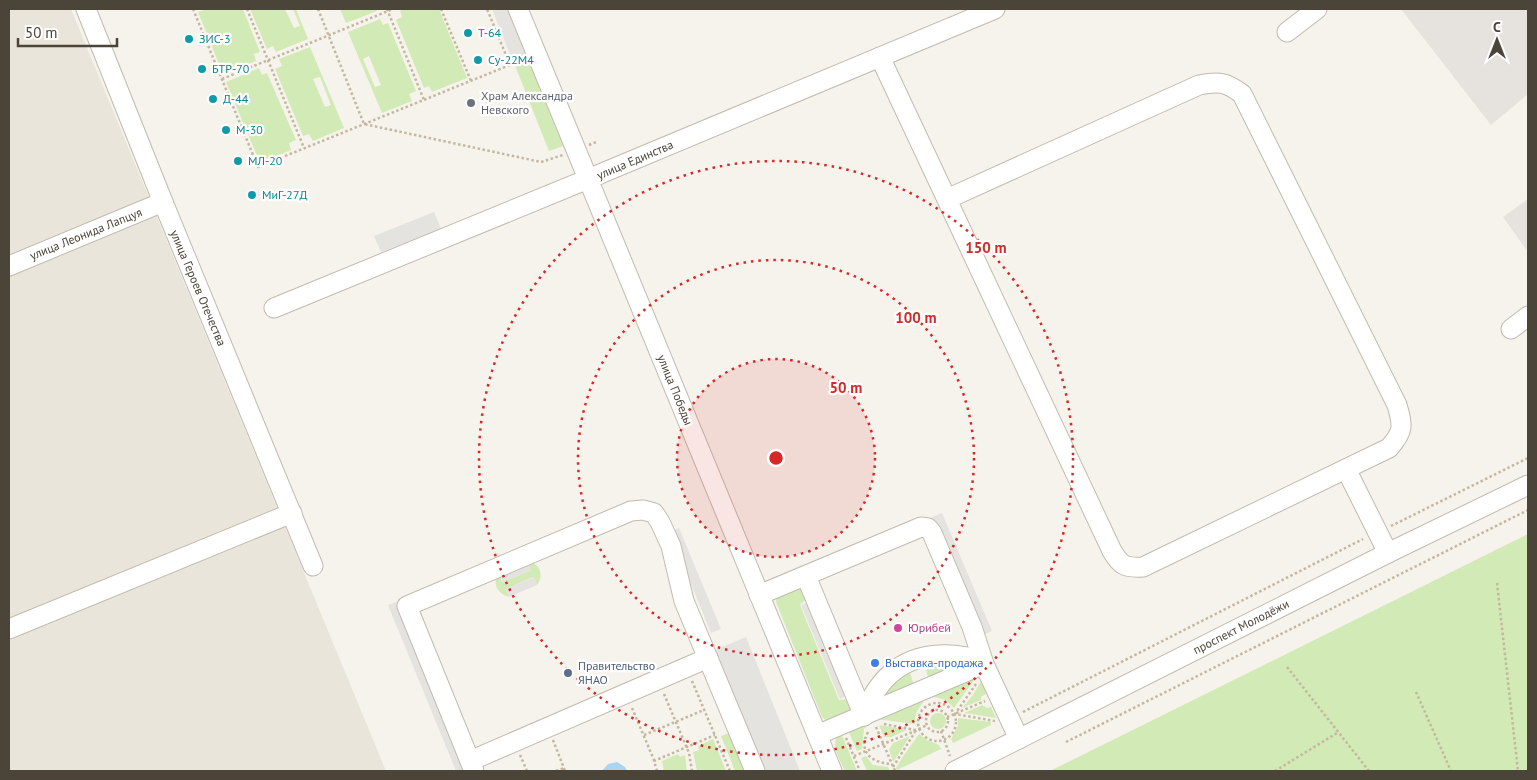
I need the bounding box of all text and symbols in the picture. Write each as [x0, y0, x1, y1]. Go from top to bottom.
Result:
scale bar [18, 15, 116, 47]
north arrow [1472, 15, 1522, 65]
text: С [1493, 18, 1501, 36]
text: 50 m [25, 23, 58, 42]
place label: Т-64 [478, 25, 502, 40]
marker: Т-64 [462, 27, 474, 39]
place label: ЗИС-3 [199, 31, 230, 46]
marker: ЗИС-3 [183, 33, 195, 45]
place label: Су-22М4 [488, 52, 534, 67]
marker: Су-22М4 [472, 54, 484, 66]
place label: БТР-70 [212, 61, 250, 76]
marker: БТР-70 [196, 63, 208, 75]
place label: Храм Александра Невского [481, 88, 573, 117]
place label: Д-44 [223, 91, 249, 106]
marker: Д-44 [207, 93, 219, 105]
marker: Храм Александра Невского [465, 97, 477, 109]
place label: М-30 [236, 122, 263, 137]
marker: М-30 [220, 124, 232, 136]
street label: улица Единства [594, 137, 675, 182]
place label: МЛ-20 [248, 153, 283, 168]
marker: МЛ-20 [232, 155, 244, 167]
place label: МиГ-27Д [262, 187, 307, 202]
marker: МиГ-27Д [246, 189, 258, 201]
street label: улица Леонида Лапцуя [27, 204, 144, 263]
street label: улица Героев Отечества [167, 227, 230, 348]
text: 150 m [965, 238, 1007, 257]
text: 100 m [895, 308, 937, 327]
street label: улица Победы [655, 352, 696, 427]
text: 50 m [830, 378, 862, 397]
centre of rings [767, 449, 785, 467]
street label: проспект Молодёжи [1190, 596, 1291, 657]
place label: Юрибей [908, 620, 951, 635]
marker: Юрибей [892, 622, 904, 634]
place label: Выставка-продажа [885, 655, 983, 670]
marker: Выставка-продажа [869, 657, 881, 669]
place label: Правительство ЯНАО [578, 658, 655, 687]
marker: Правительство ЯНАО [562, 667, 574, 679]

